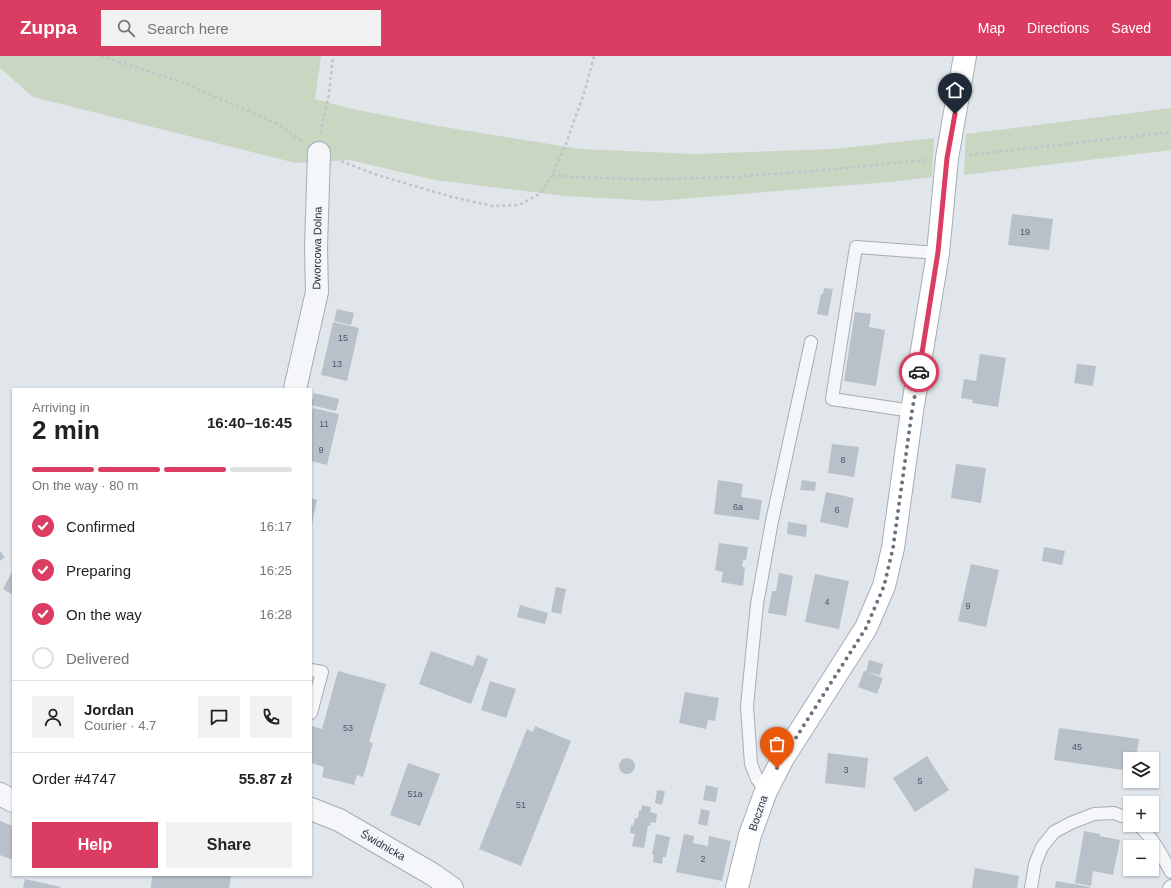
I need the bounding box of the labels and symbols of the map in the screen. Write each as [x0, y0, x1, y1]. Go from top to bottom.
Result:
pin [938, 73, 972, 114]
street label: Dworcowa Dolna [310, 205, 324, 290]
house number: 19 [1020, 227, 1030, 237]
house number: 15 [338, 333, 348, 343]
courier [899, 352, 939, 392]
house number: 13 [332, 359, 342, 369]
house number: 11 [319, 419, 329, 429]
house number: 9 [318, 445, 324, 455]
house number: 8 [840, 455, 846, 465]
house number: 6a [733, 502, 743, 512]
house number: 6 [834, 505, 840, 515]
house number: 4 [824, 597, 830, 607]
house number: 9 [965, 601, 971, 611]
house number: 53 [343, 723, 353, 733]
pin [760, 727, 794, 768]
house number: 45 [1072, 742, 1082, 752]
house number: 3 [843, 765, 849, 775]
house number: 5 [917, 776, 923, 786]
house number: 51a [407, 789, 423, 799]
street label: Boczna [746, 793, 770, 832]
house number: 51 [516, 800, 526, 810]
street label: Świdnicka [359, 827, 408, 863]
house number: 2 [700, 854, 706, 864]

